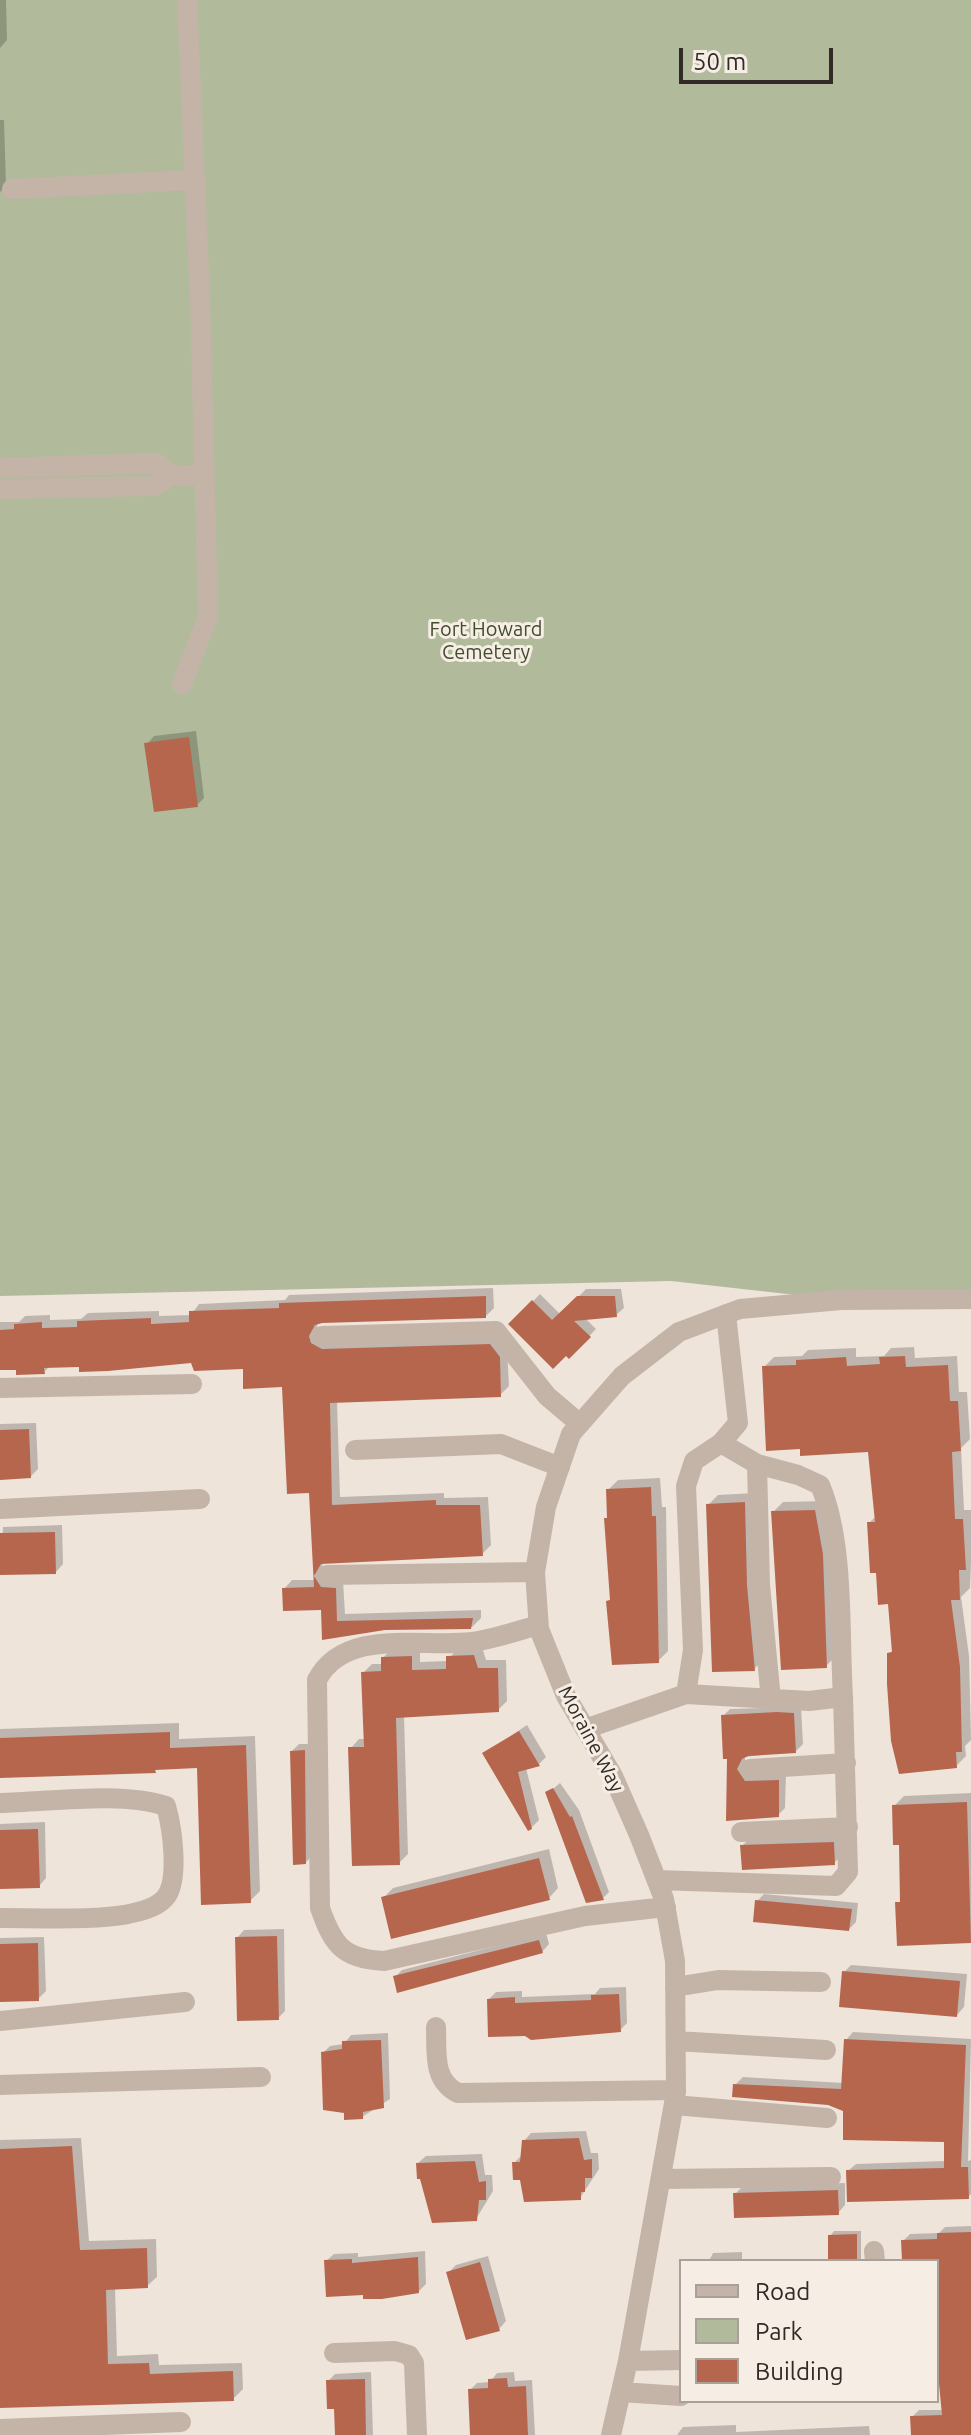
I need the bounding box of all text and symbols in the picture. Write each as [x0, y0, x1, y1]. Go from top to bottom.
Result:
scale bar [683, 32, 837, 82]
text: 50 m [693, 48, 746, 75]
park label: Fort Howard Cemetery [430, 617, 542, 664]
street label: Moraine Way [553, 1682, 629, 1796]
legend [679, 2259, 939, 2403]
text: Road [755, 2278, 810, 2305]
text: Park [755, 2318, 803, 2345]
text: Building [755, 2358, 843, 2385]

